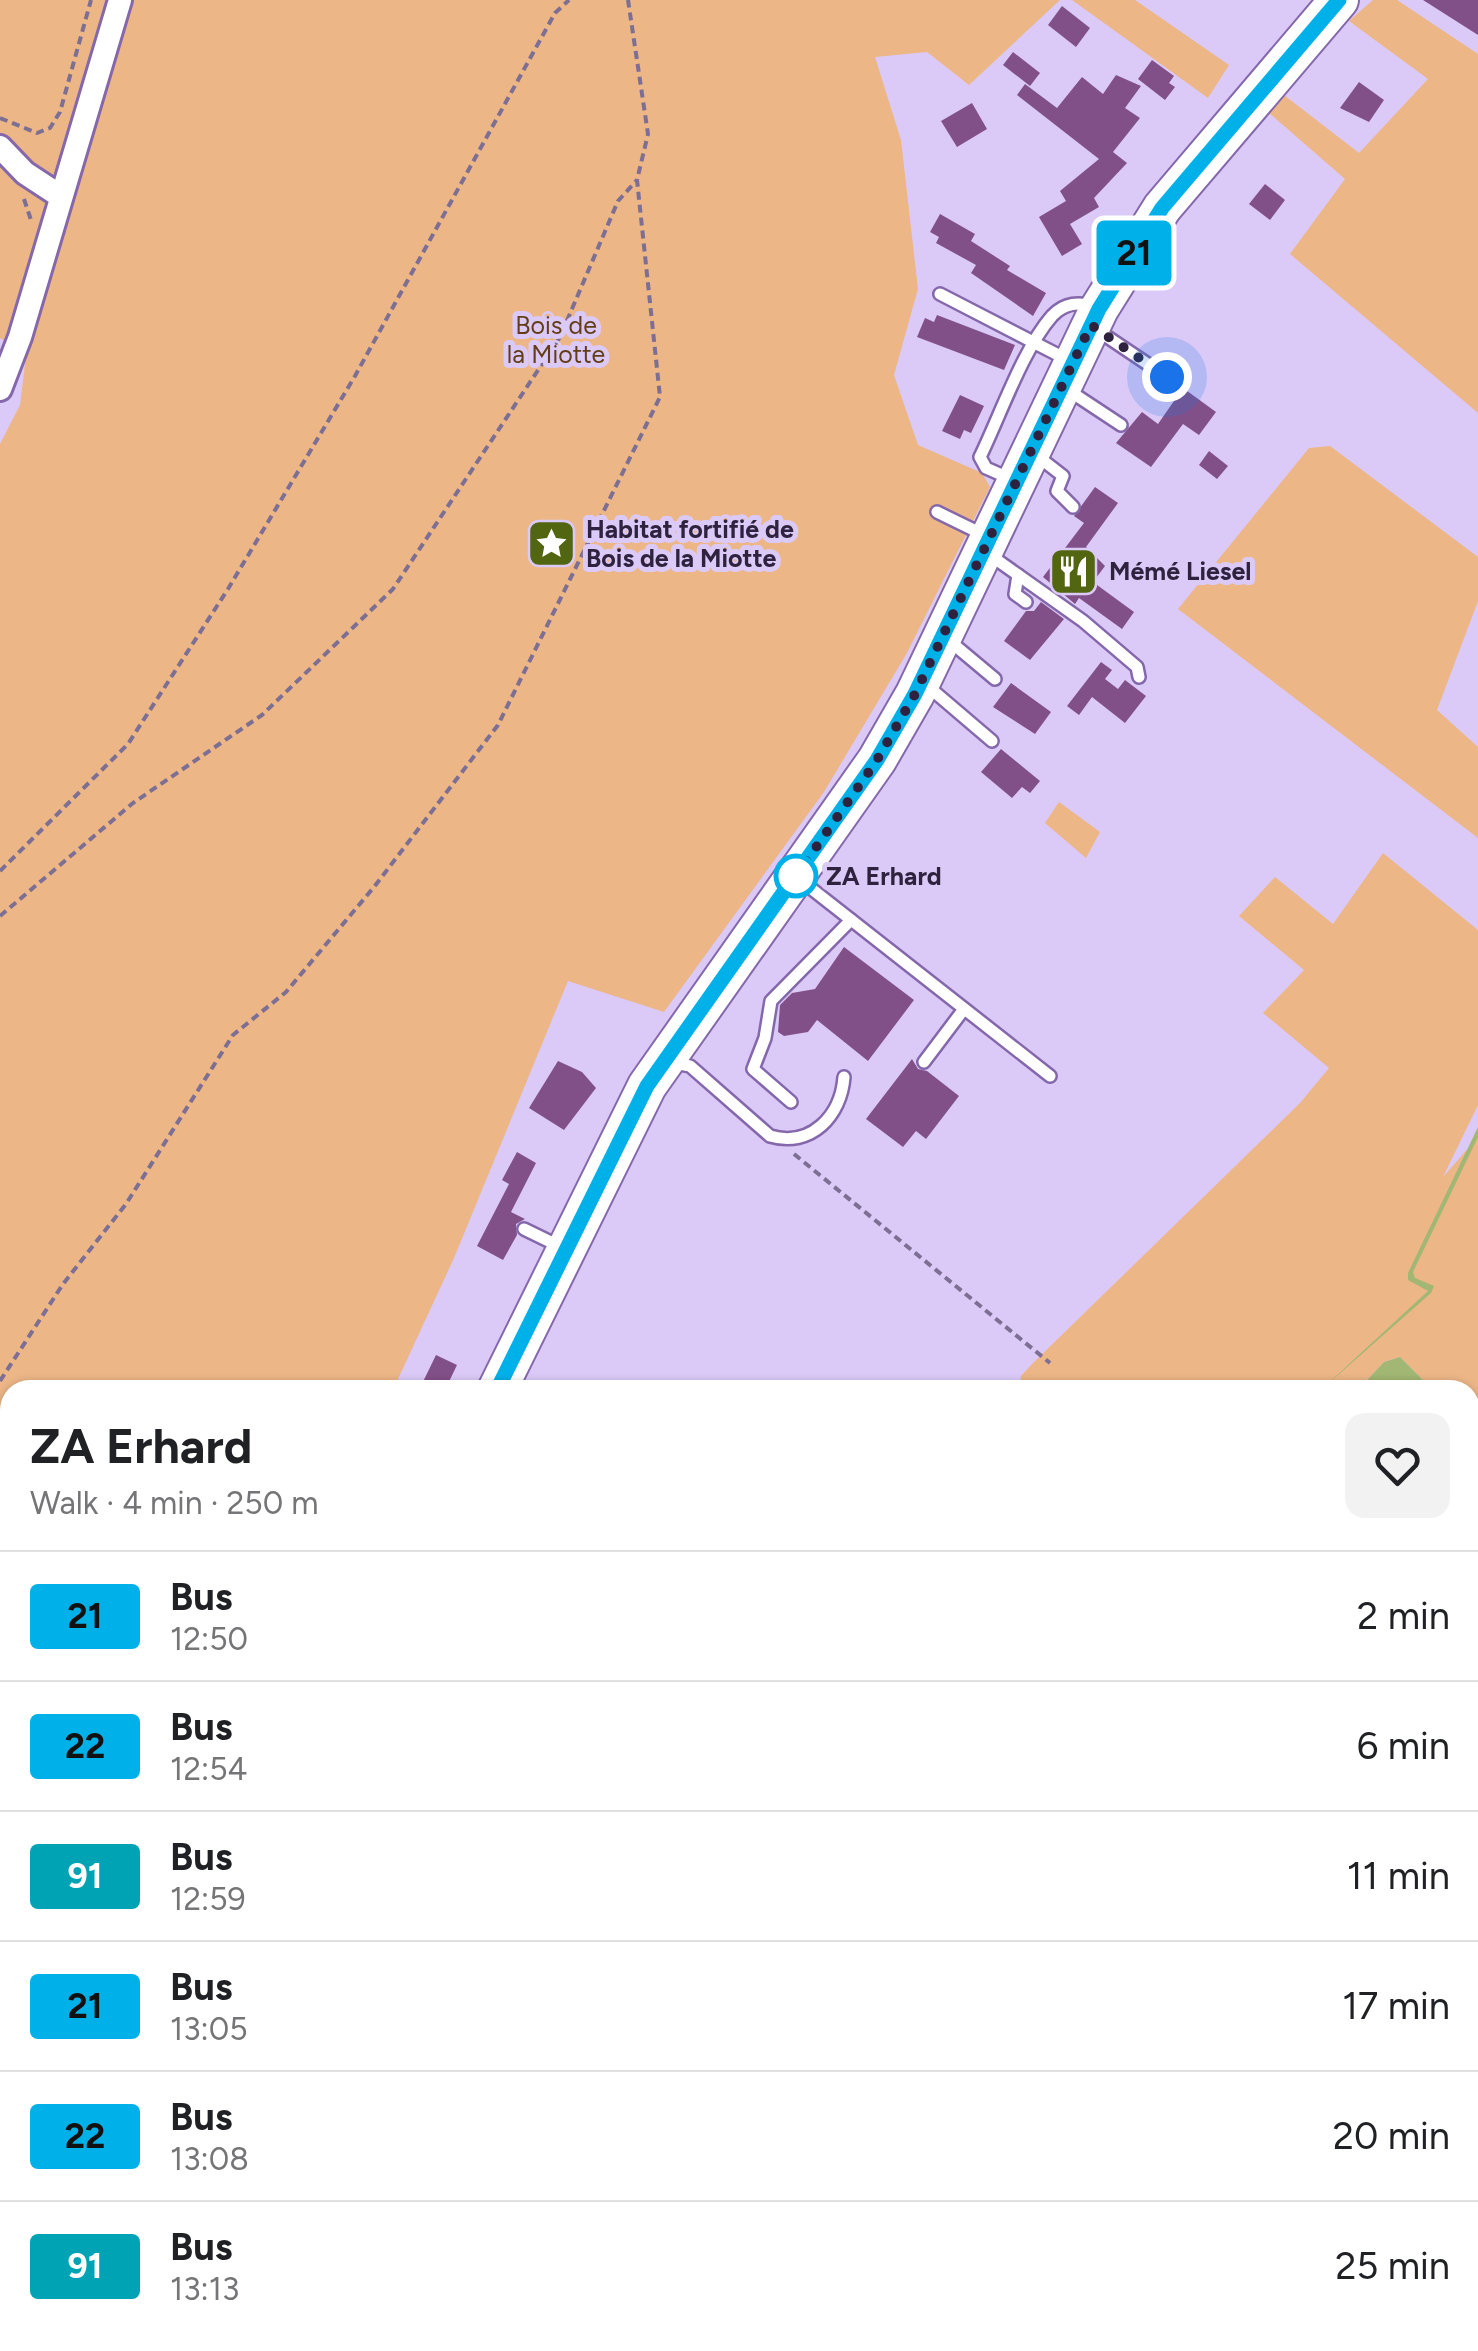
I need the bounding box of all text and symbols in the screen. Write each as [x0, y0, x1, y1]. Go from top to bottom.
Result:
line badge: 21 [1089, 220, 1179, 286]
text: 21 [1116, 232, 1152, 274]
park label: Bois de la Miotte [507, 310, 605, 369]
your location [1142, 352, 1192, 402]
place label: Habitat fortifié de Bois de la Miotte [586, 514, 794, 573]
place icon: Habitat fortifié de Bois de la Miotte [525, 517, 577, 569]
restaurant icon: Mémé Liesel [1048, 545, 1100, 597]
place label: Mémé Liesel [1109, 556, 1252, 586]
marker: ZA Erhard [775, 855, 817, 897]
place label: ZA Erhard [826, 861, 942, 891]
button: heart [1345, 1413, 1450, 1518]
text: ZA Erhard [30, 1417, 252, 1475]
text: Walk · 4 min · 250 m [30, 1484, 318, 1522]
text: Bus [170, 1574, 233, 1620]
text: 2 min [1357, 1593, 1450, 1639]
text: 21 [67, 1595, 103, 1637]
text: 12:50 [170, 1620, 248, 1658]
text: Bus [170, 1704, 233, 1750]
text: 6 min [1357, 1723, 1450, 1769]
text: 22 [65, 1725, 105, 1767]
text: 12:54 [170, 1750, 247, 1788]
text: Bus [170, 1834, 233, 1880]
text: 11 min [1347, 1853, 1450, 1899]
text: 91 [67, 1855, 103, 1897]
text: 12:59 [170, 1880, 246, 1918]
text: Bus [170, 1964, 233, 2010]
text: 17 min [1342, 1983, 1450, 2029]
text: 21 [67, 1985, 103, 2027]
text: 13:05 [170, 2010, 248, 2048]
text: Bus [170, 2094, 233, 2140]
text: 20 min [1333, 2113, 1450, 2159]
text: 22 [65, 2115, 105, 2157]
text: 13:08 [170, 2140, 249, 2178]
text: Bus [170, 2224, 233, 2270]
text: 25 min [1335, 2243, 1450, 2289]
text: 91 [67, 2245, 103, 2287]
text: 13:13 [170, 2270, 239, 2308]

